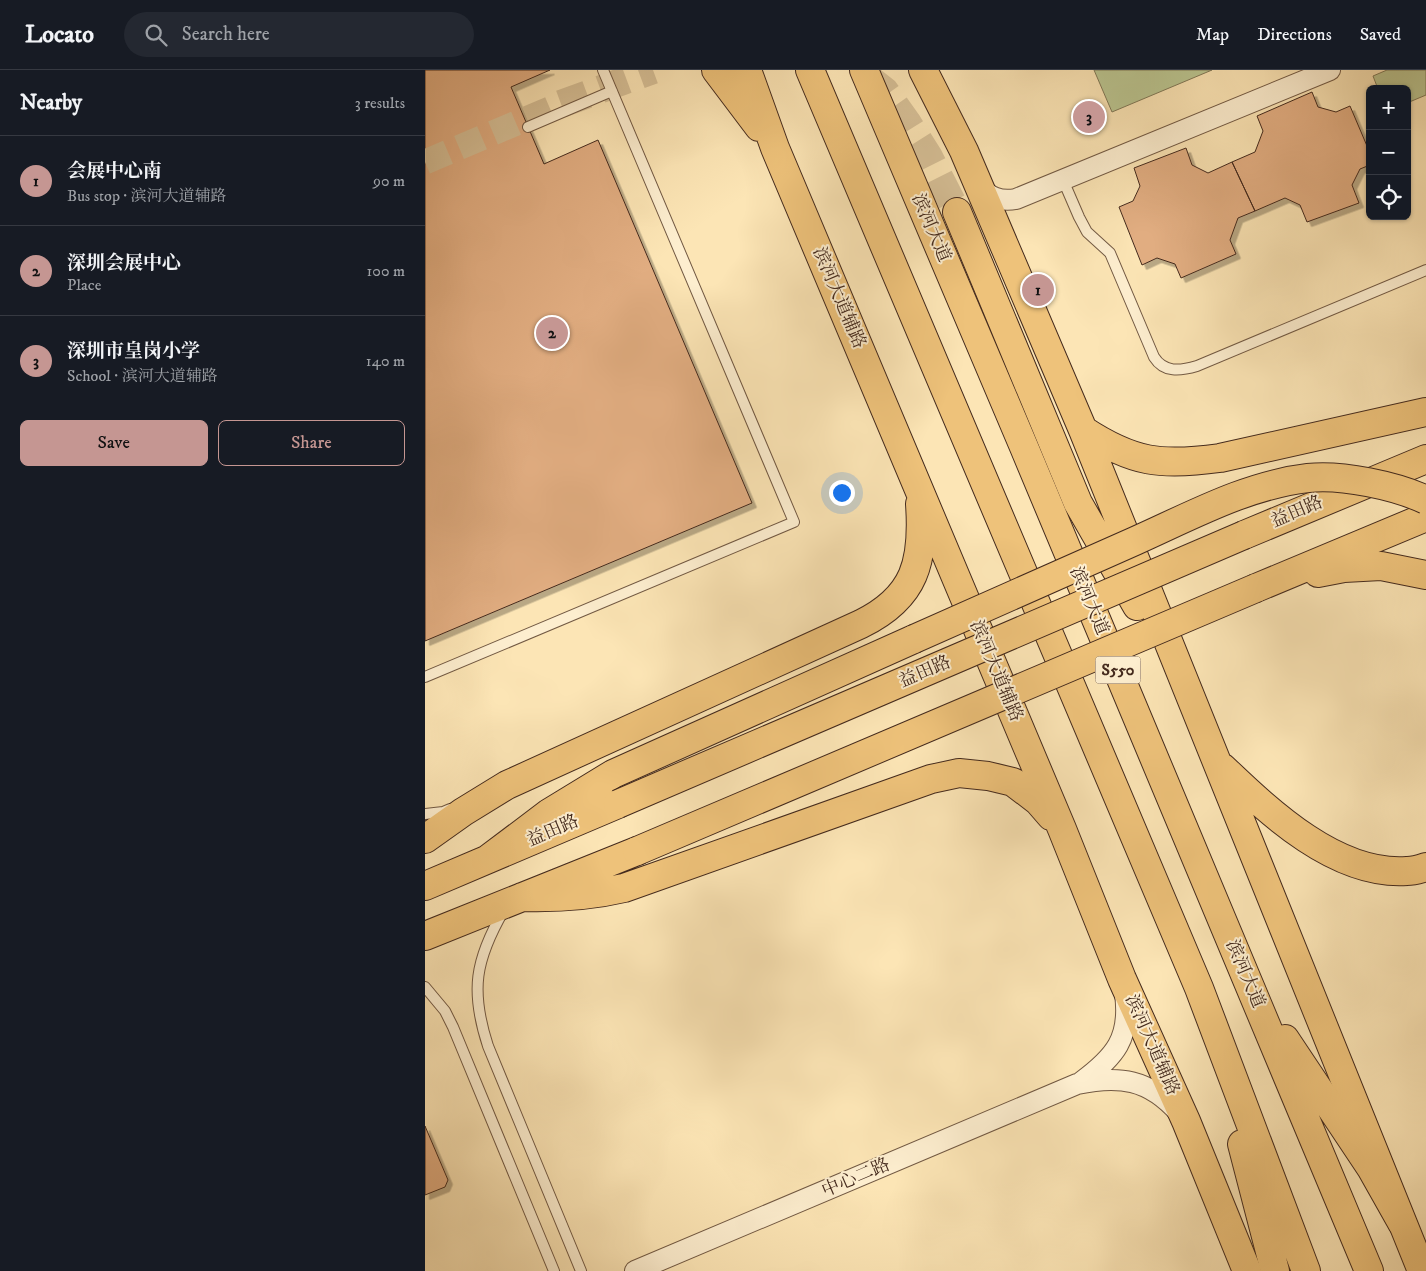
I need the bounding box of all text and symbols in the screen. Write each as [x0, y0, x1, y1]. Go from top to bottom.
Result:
search box [124, 12, 474, 57]
text: Locato [25, 20, 94, 50]
icon: search [142, 21, 170, 49]
text: Search here [182, 23, 270, 46]
text: Map [1196, 24, 1229, 46]
text: Directions [1257, 24, 1332, 46]
text: Saved [1360, 24, 1401, 46]
map controls [1366, 85, 1411, 220]
button: + [1366, 85, 1411, 130]
text: Nearby [20, 90, 82, 116]
text: 3 results [355, 93, 405, 113]
pin: 3 [1073, 98, 1105, 136]
button: − [1366, 130, 1411, 175]
text: 会展中心南 [67, 160, 162, 183]
text: 1 [33, 171, 39, 191]
text: 90 m [373, 171, 405, 191]
button: locate [1366, 175, 1411, 220]
text: Bus stop · 滨河大道辅路 [67, 186, 227, 206]
street label: 滨河大道 [907, 191, 955, 265]
street label: 滨河大道辅路 [808, 244, 870, 352]
text: 深圳会展中心 [67, 252, 181, 275]
text: 2 [32, 261, 40, 281]
text: 100 m [367, 261, 405, 281]
pin: 1 [1022, 271, 1054, 309]
text: Place [67, 275, 101, 295]
pin: 2 [536, 314, 568, 352]
text: 深圳市皇岗小学 [67, 340, 200, 363]
text: 3 [33, 351, 39, 371]
text: 140 m [366, 351, 405, 371]
text: School · 滨河大道辅路 [67, 366, 218, 386]
button: Save [20, 420, 208, 466]
button: Share [218, 420, 405, 466]
your location [829, 480, 855, 506]
street label: 益田路 [1268, 491, 1326, 533]
street label: 滨河大道 [1065, 564, 1113, 638]
street label: 滨河大道辅路 [965, 617, 1027, 725]
street label: 益田路 [896, 651, 954, 693]
road number: S550 [1095, 656, 1141, 684]
street label: 益田路 [524, 810, 582, 852]
street label: 滨河大道 [1221, 937, 1269, 1011]
street label: 滨河大道辅路 [1120, 991, 1184, 1099]
street label: 中心二路 [819, 1154, 893, 1202]

